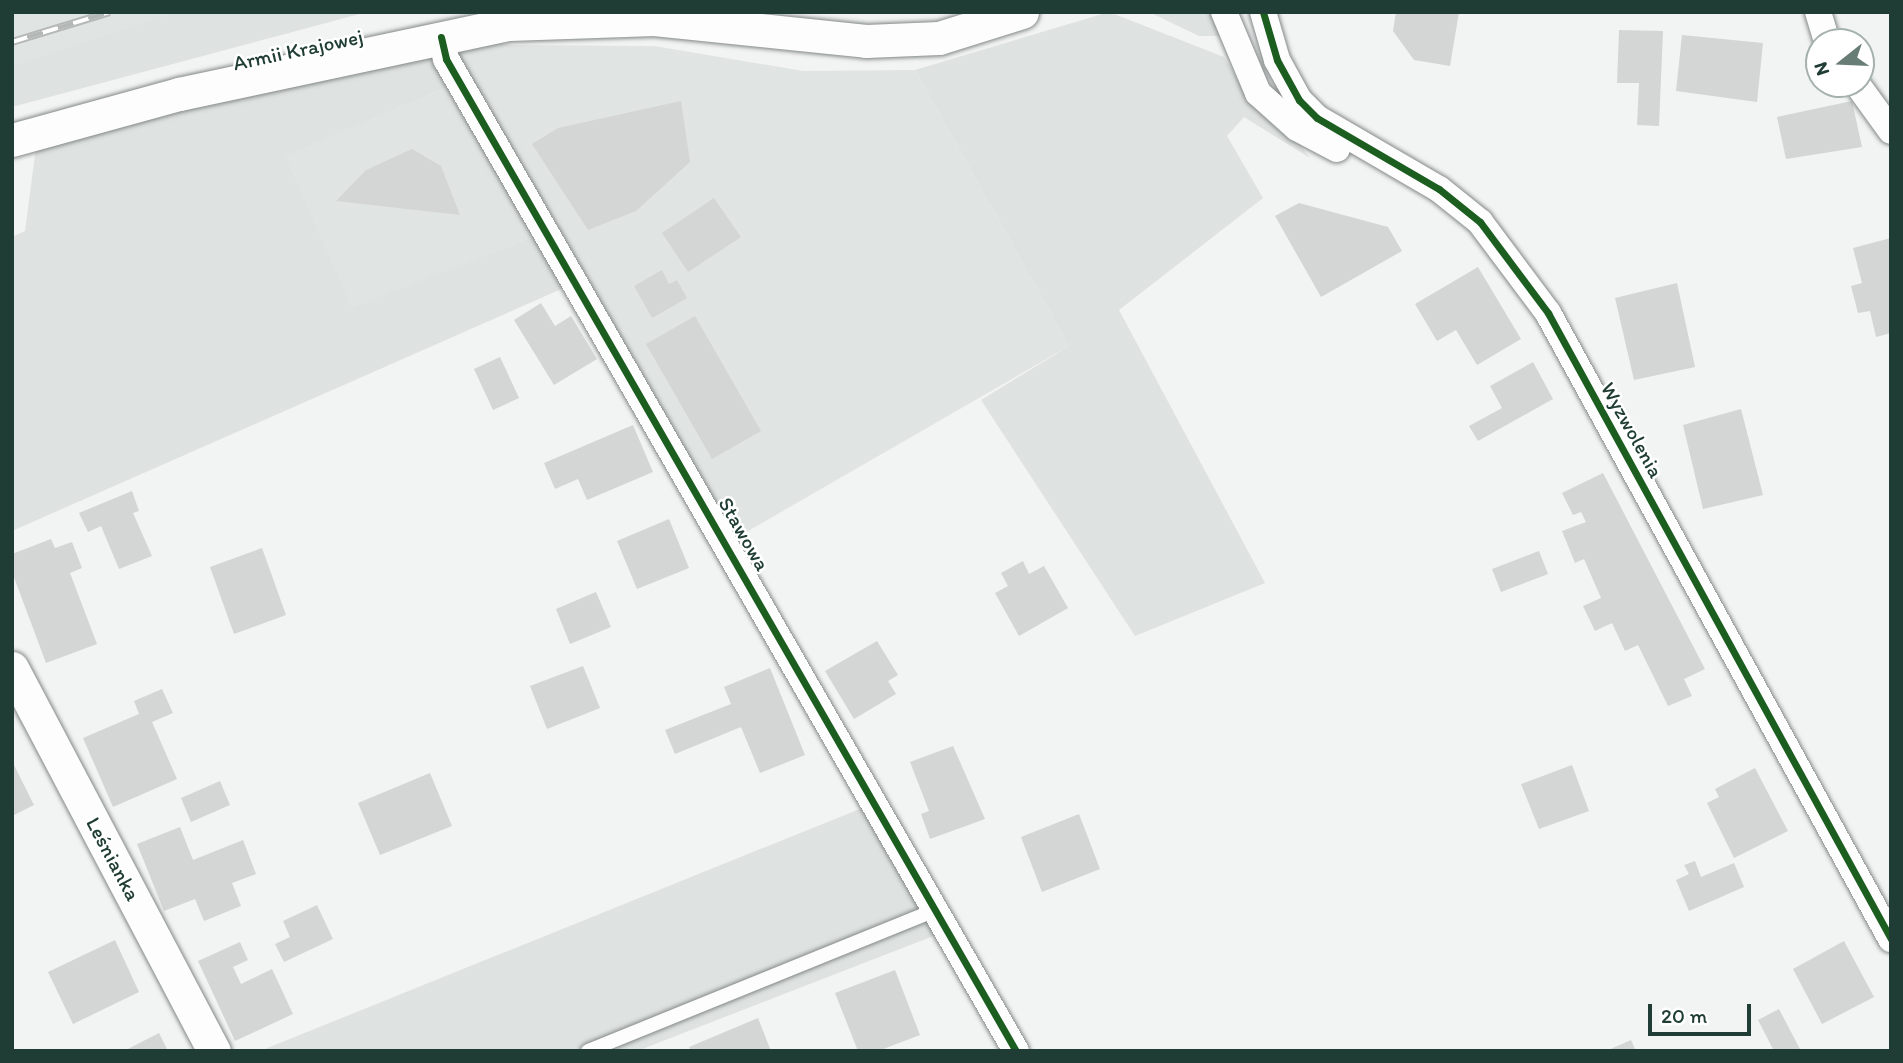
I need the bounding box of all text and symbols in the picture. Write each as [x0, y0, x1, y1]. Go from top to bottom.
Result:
street label: Armii Krajowej [231, 24, 365, 76]
north arrow [1805, 28, 1875, 98]
text: N [1809, 59, 1834, 79]
street label: Wyzwolenia [1595, 378, 1669, 482]
street label: Stawowa [713, 493, 775, 575]
street label: Leśnianka [80, 813, 146, 905]
scale bar [1651, 990, 1754, 1034]
text: 20 m [1661, 1003, 1707, 1028]

